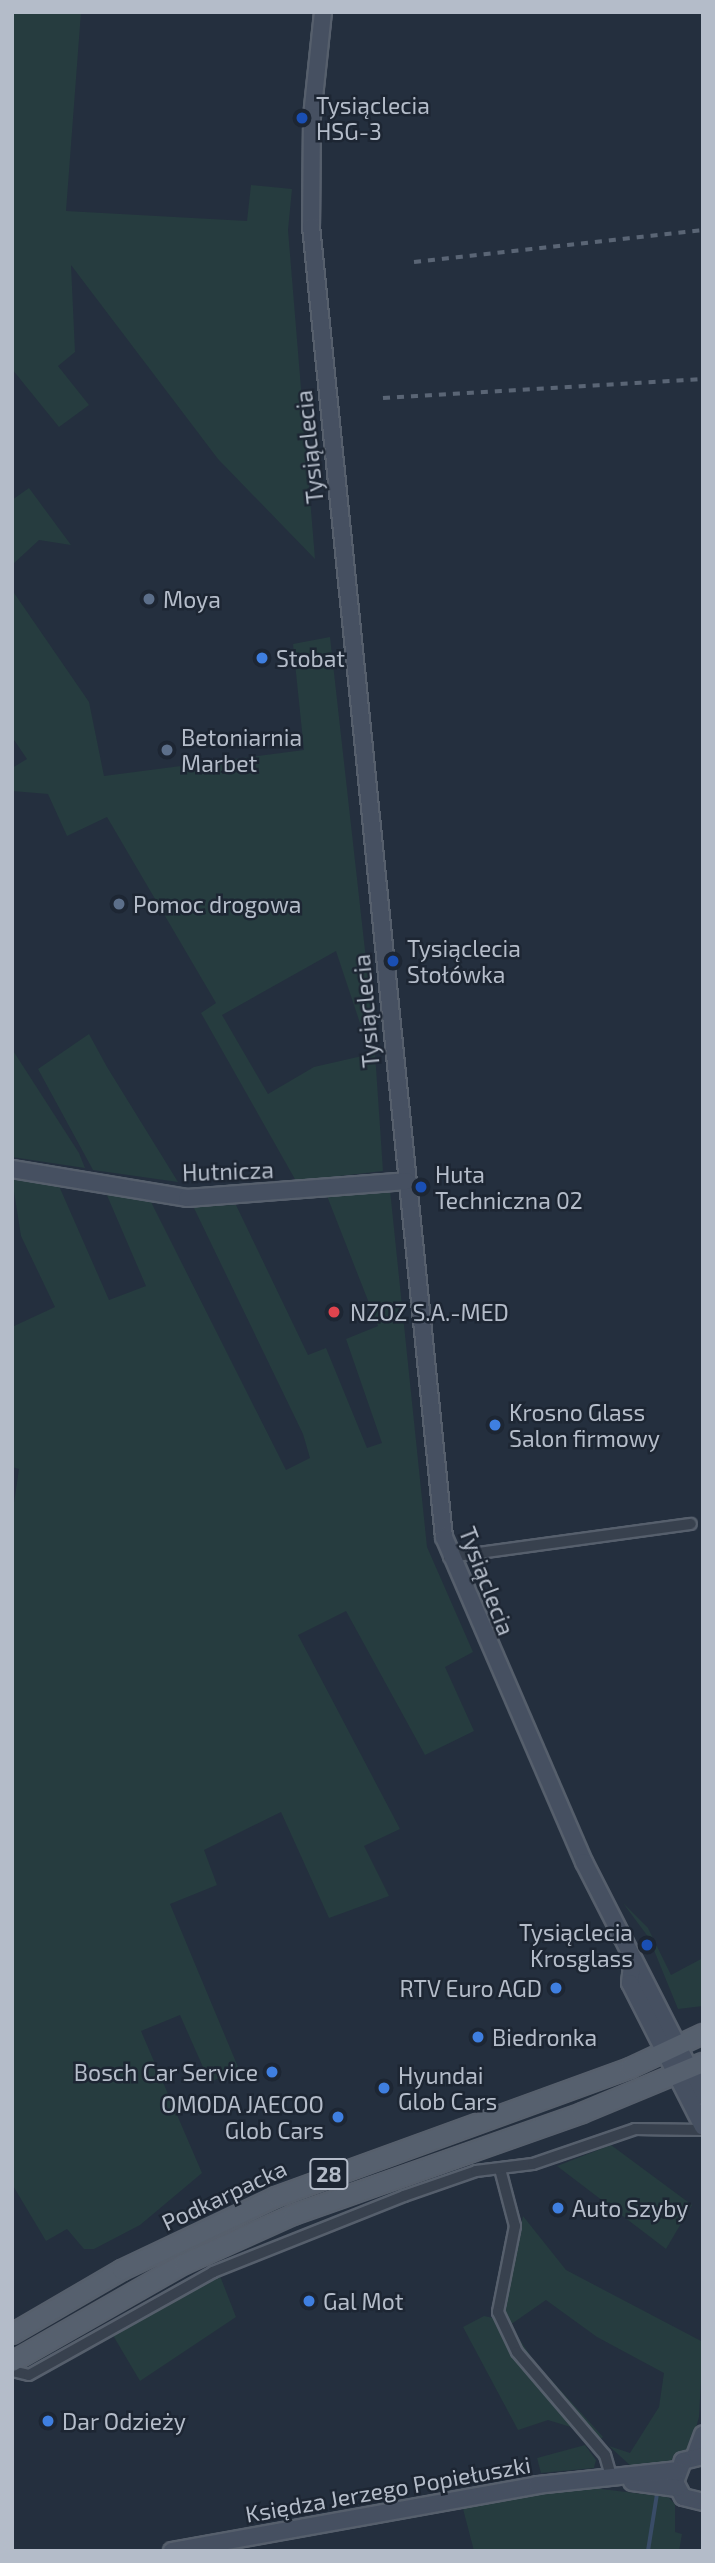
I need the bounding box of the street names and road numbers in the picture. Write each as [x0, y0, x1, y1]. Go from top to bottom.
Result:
street label: Tysiąclecia [289, 389, 329, 505]
street label: Tysiąclecia [347, 953, 385, 1069]
street label: Hutnicza [182, 1156, 274, 1186]
street label: Tysiąclecia [454, 1523, 520, 1639]
street label: Podkarpacka [157, 2154, 291, 2236]
road number: 28 [308, 2156, 350, 2192]
street label: Księdza Jerzego Popiełuszki [243, 2450, 533, 2528]

